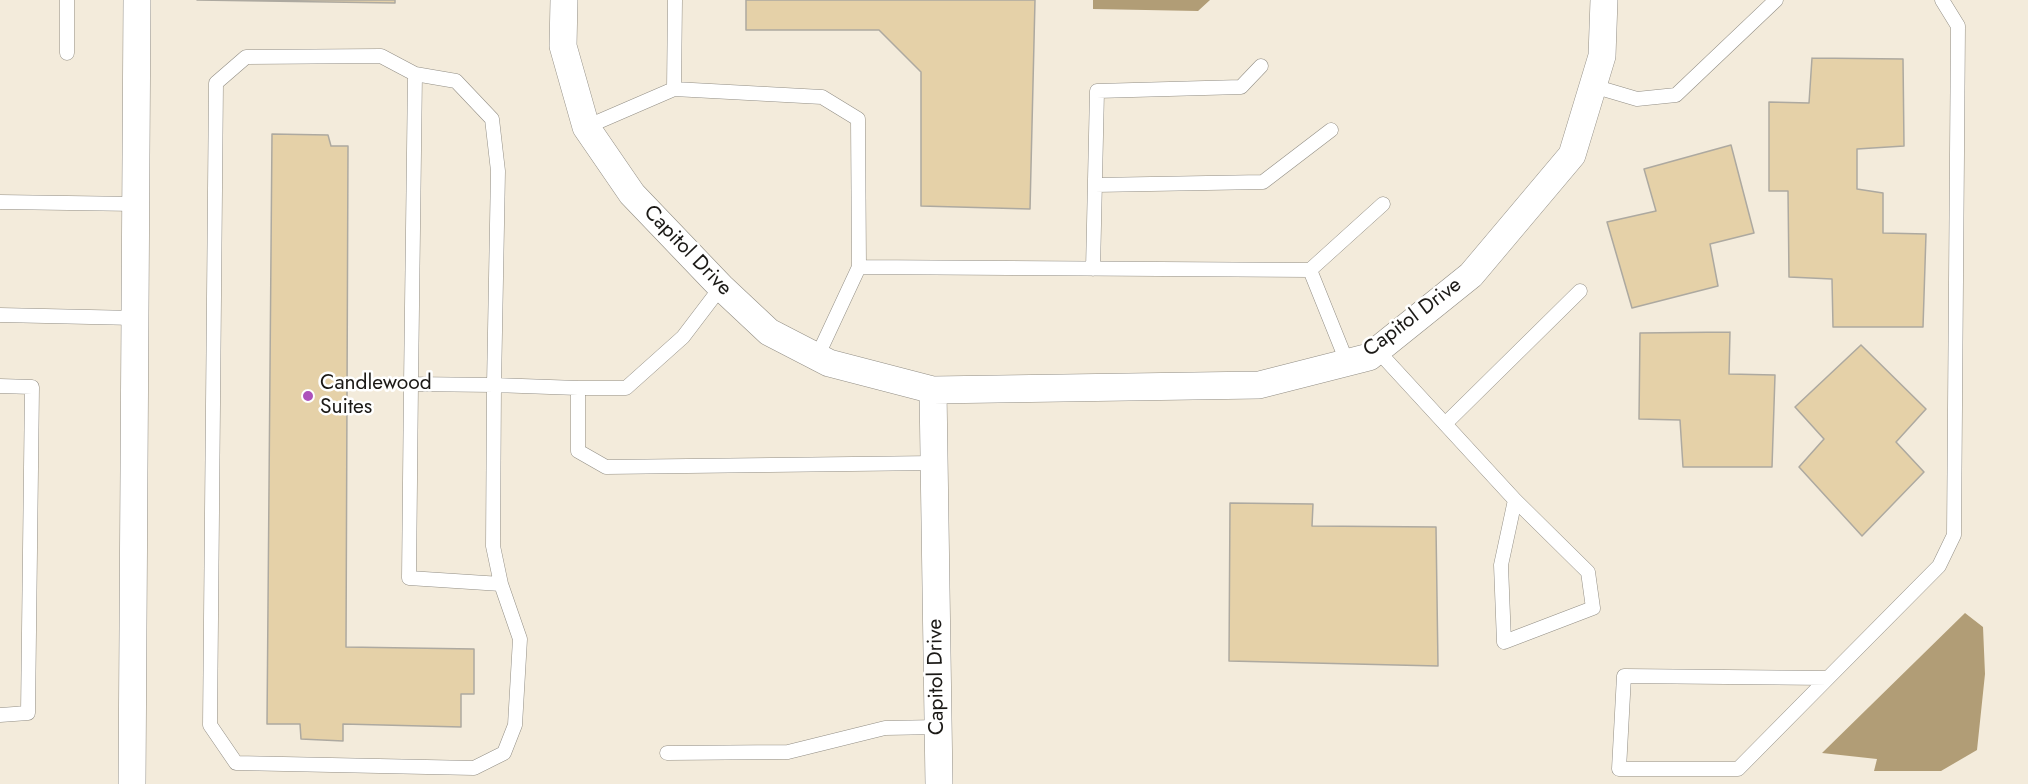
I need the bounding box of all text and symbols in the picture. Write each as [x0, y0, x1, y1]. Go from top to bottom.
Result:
street label: Capitol Drive [638, 200, 736, 302]
street label: Capitol Drive [1359, 273, 1467, 363]
place label: Candlewood Suites [320, 371, 432, 421]
marker: Candlewood Suites [301, 389, 315, 403]
street label: Capitol Drive [923, 619, 951, 735]

